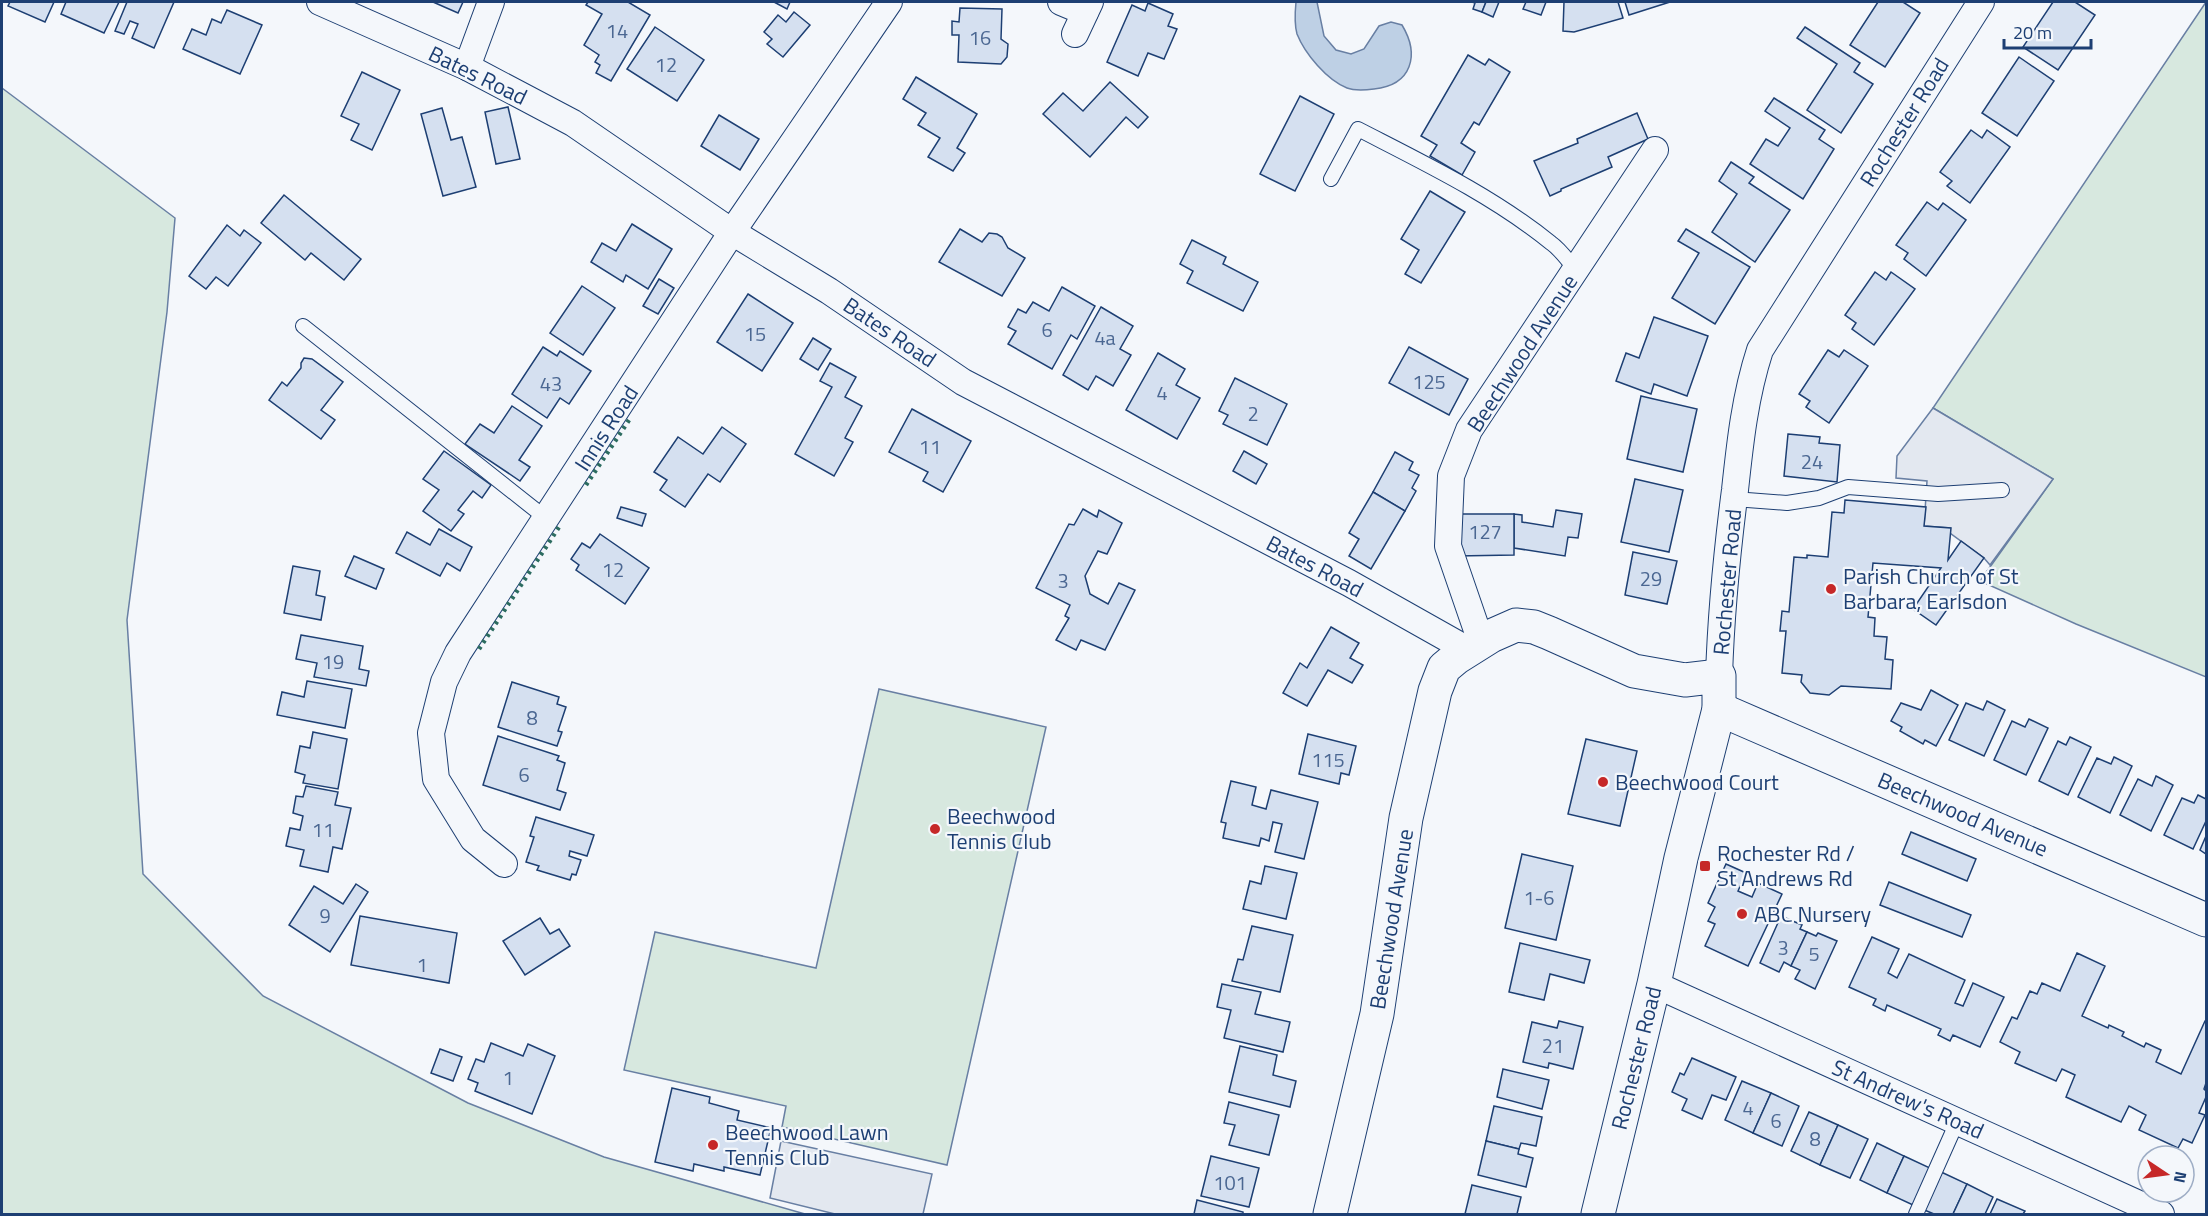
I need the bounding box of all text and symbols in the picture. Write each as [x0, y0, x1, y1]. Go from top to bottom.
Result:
scale bar [2004, 12, 2091, 50]
house number: 14 [606, 15, 628, 46]
text: 20 m [2013, 19, 2052, 46]
house number: 16 [969, 22, 991, 53]
street label: Bates Road [423, 36, 533, 114]
house number: 12 [655, 49, 677, 80]
street label: Rochester Road [1851, 51, 1957, 193]
street label: Beechwood Avenue [1458, 267, 1586, 439]
street label: Bates Road [837, 288, 943, 376]
house number: 6 [1041, 314, 1053, 345]
house number: 15 [744, 318, 766, 349]
house number: 4a [1094, 322, 1116, 353]
house number: 125 [1412, 366, 1446, 397]
house number: 43 [540, 368, 562, 399]
house number: 4 [1156, 377, 1168, 408]
street label: Innis Road [565, 378, 647, 478]
house number: 2 [1247, 398, 1259, 429]
house number: 11 [919, 431, 941, 462]
house number: 24 [1801, 446, 1823, 477]
street label: Rochester Road [1704, 507, 1750, 657]
house number: 127 [1468, 516, 1502, 547]
street label: Bates Road [1260, 526, 1370, 606]
house number: 12 [602, 554, 624, 585]
place label: Parish Church of St Barbara, Earlsdon [1843, 559, 2019, 618]
house number: 29 [1640, 563, 1662, 594]
house number: 3 [1057, 565, 1069, 596]
marker: Parish Church of St Barbara, Earlsdon [1824, 582, 1838, 596]
house number: 19 [322, 646, 344, 677]
house number: 8 [526, 702, 538, 733]
house number: 115 [1311, 744, 1345, 775]
house number: 6 [518, 759, 530, 790]
street label: Beechwood Avenue [1872, 763, 2054, 865]
place label: Beechwood Court [1615, 765, 1779, 799]
marker: Beechwood Court [1596, 775, 1610, 789]
place label: Beechwood Tennis Club [947, 799, 1056, 858]
house number: 11 [312, 814, 334, 845]
marker: Beechwood Tennis Club [928, 822, 942, 836]
street label: Beechwood Avenue [1360, 826, 1422, 1012]
place label: Rochester Rd / St Andrews Rd [1717, 836, 1855, 895]
marker: Rochester Rd / St Andrews Rd [1698, 859, 1712, 873]
house number: 1-6 [1523, 882, 1555, 913]
place label: ABC Nursery [1754, 897, 1872, 931]
house number: 9 [319, 900, 331, 931]
marker: ABC Nursery [1735, 907, 1749, 921]
house number: 3 [1777, 932, 1789, 963]
house number: 5 [1808, 938, 1820, 969]
house number: 1 [416, 949, 428, 980]
street label: Rochester Road [1602, 983, 1670, 1133]
house number: 21 [1542, 1030, 1564, 1061]
street label: St Andrew's Road [1827, 1050, 1989, 1148]
house number: 1 [502, 1062, 514, 1093]
house number: 4 [1742, 1092, 1754, 1123]
house number: 6 [1770, 1105, 1782, 1136]
place label: Beechwood Lawn Tennis Club [725, 1115, 889, 1174]
house number: 8 [1809, 1123, 1821, 1154]
marker: Beechwood Lawn Tennis Club [706, 1138, 720, 1152]
north arrow [2136, 1144, 2196, 1204]
house number: 101 [1213, 1167, 1247, 1198]
text: N [2168, 1169, 2194, 1185]

